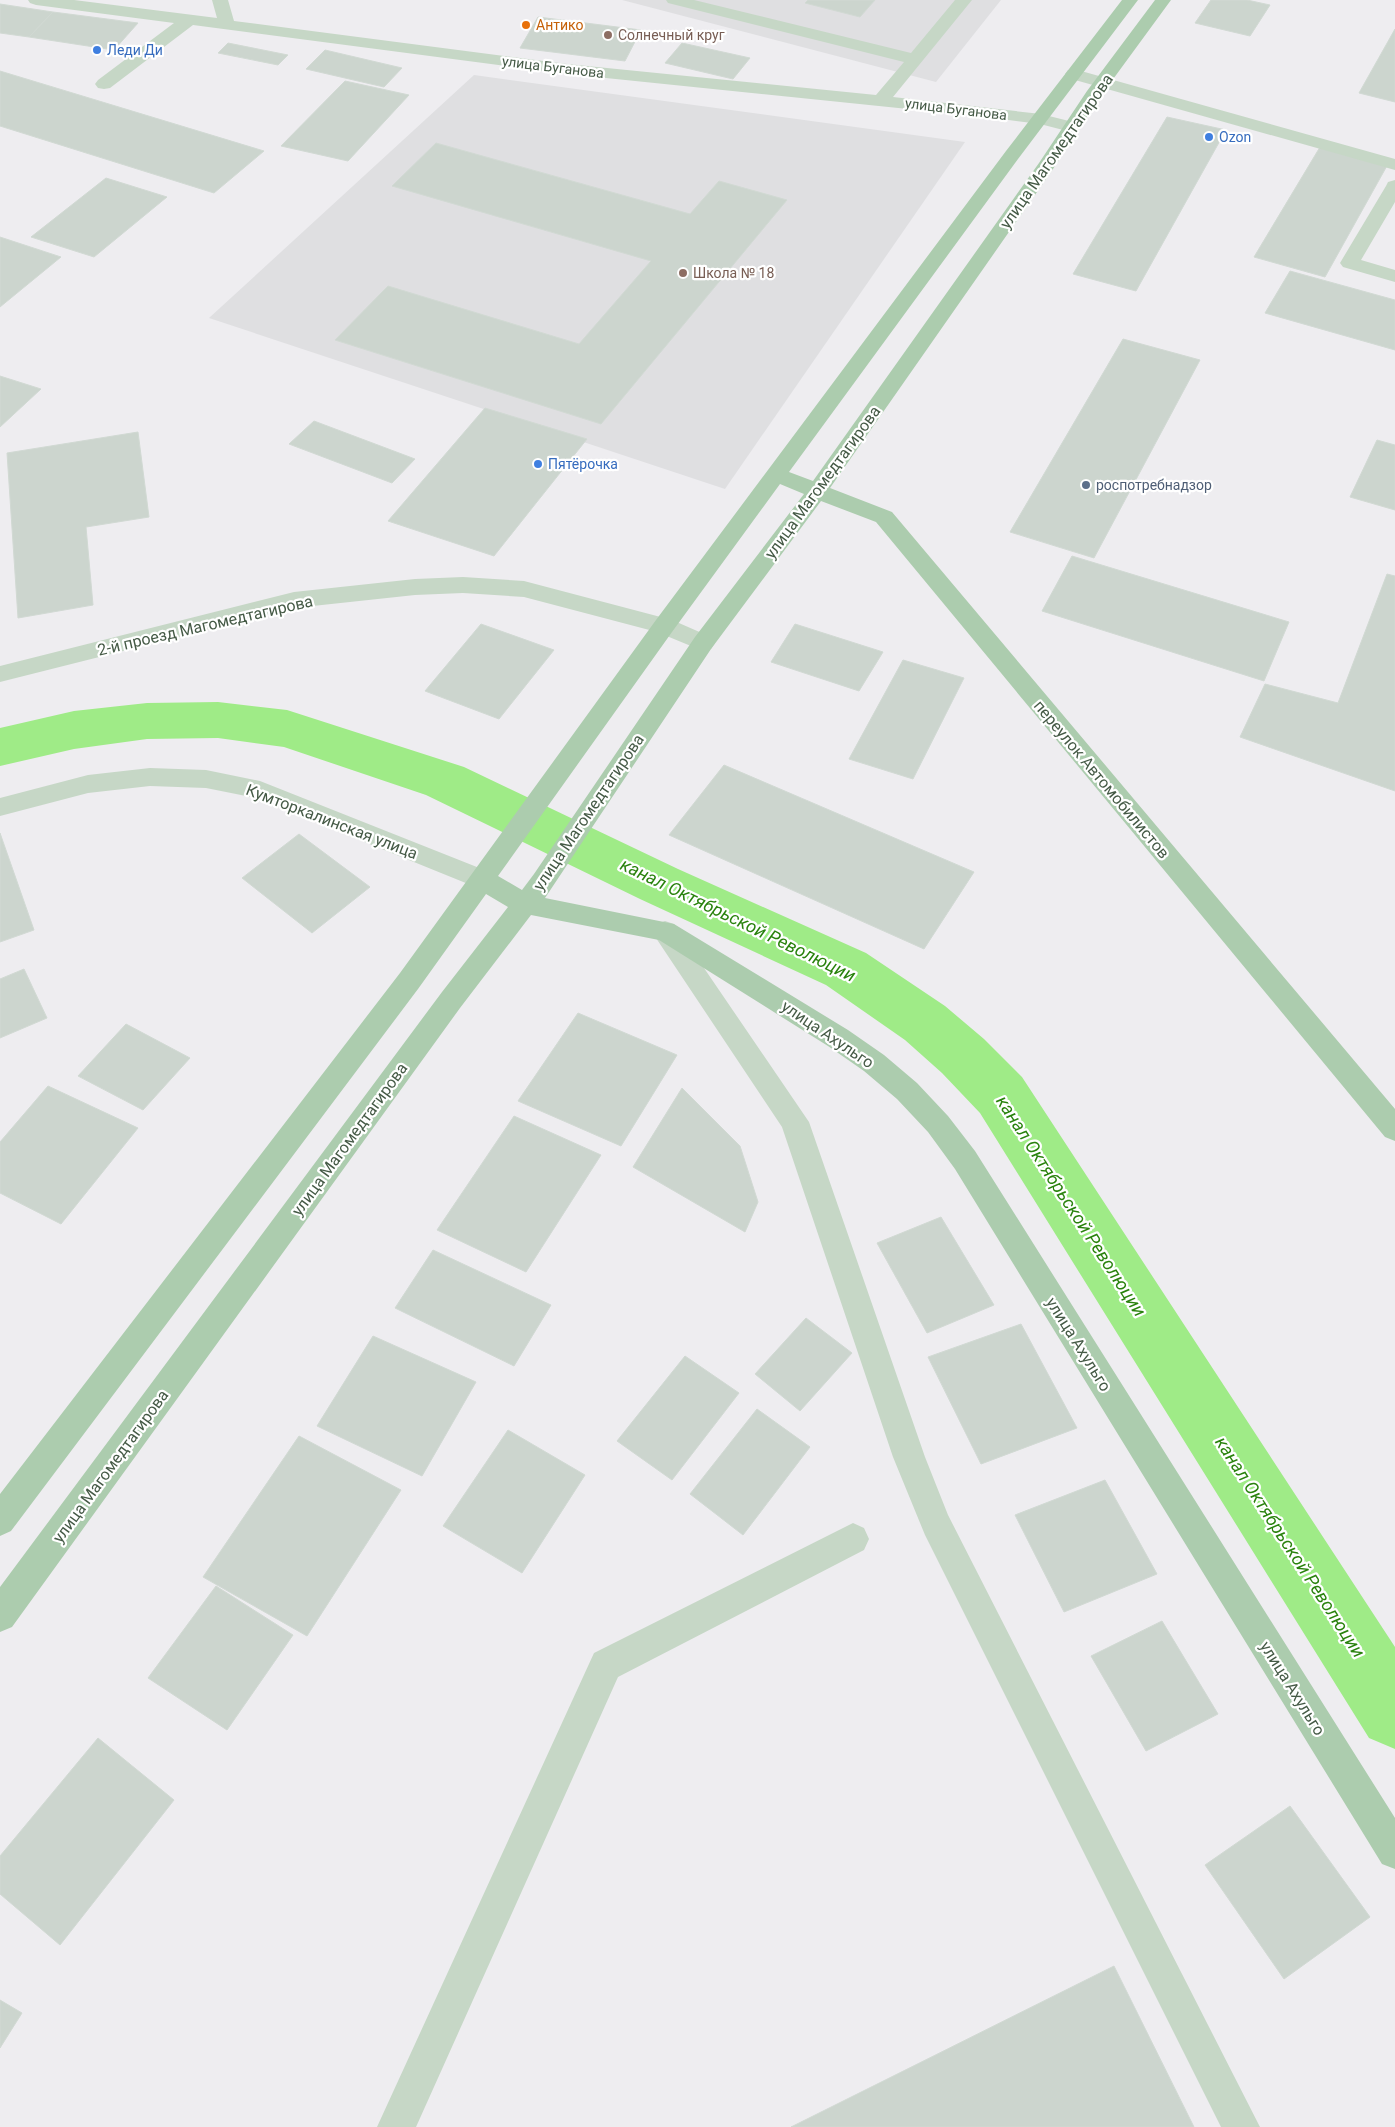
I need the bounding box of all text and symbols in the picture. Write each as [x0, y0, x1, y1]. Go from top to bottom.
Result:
place label: Антико [536, 17, 583, 33]
marker: Антико [520, 19, 532, 31]
place label: Солнечный круг [618, 27, 725, 43]
marker: Солнечный круг [602, 29, 614, 41]
place label: Леди Ди [107, 42, 163, 58]
marker: Леди Ди [91, 44, 103, 56]
street label: улица Буганова [501, 53, 605, 81]
street label: улица Магомедтагирова [996, 70, 1117, 232]
street label: улица Буганова [904, 95, 1008, 123]
place label: Ozon [1219, 129, 1251, 145]
marker: Ozon [1203, 131, 1215, 143]
place label: Школа № 18 [693, 265, 774, 281]
marker: Школа № 18 [677, 267, 689, 279]
street label: улица Магомедтагирова [761, 402, 884, 562]
place label: Пятёрочка [548, 456, 618, 472]
marker: Пятёрочка [532, 458, 544, 470]
place label: роспотребнадзор [1096, 477, 1212, 493]
marker: роспотребнадзор [1080, 479, 1092, 491]
street label: 2-й проезд Магомедтагирова [95, 591, 315, 660]
street label: переулок Автомобилистов [1030, 696, 1173, 862]
street label: улица Магомедтагирова [529, 731, 648, 894]
street label: Кумторкалинская улица [243, 780, 420, 863]
water label: канал Октябрьской Революции [617, 853, 859, 986]
street label: улица Ахульго [778, 997, 877, 1072]
street label: улица Магомедтагирова [288, 1059, 411, 1219]
water label: канал Октябрьской Революции [992, 1091, 1151, 1320]
street label: улица Ахульго [1042, 1294, 1115, 1395]
street label: улица Магомедтагирова [49, 1386, 172, 1546]
water label: канал Октябрьской Революции [1211, 1432, 1370, 1661]
street label: улица Ахульго [1256, 1638, 1329, 1739]

